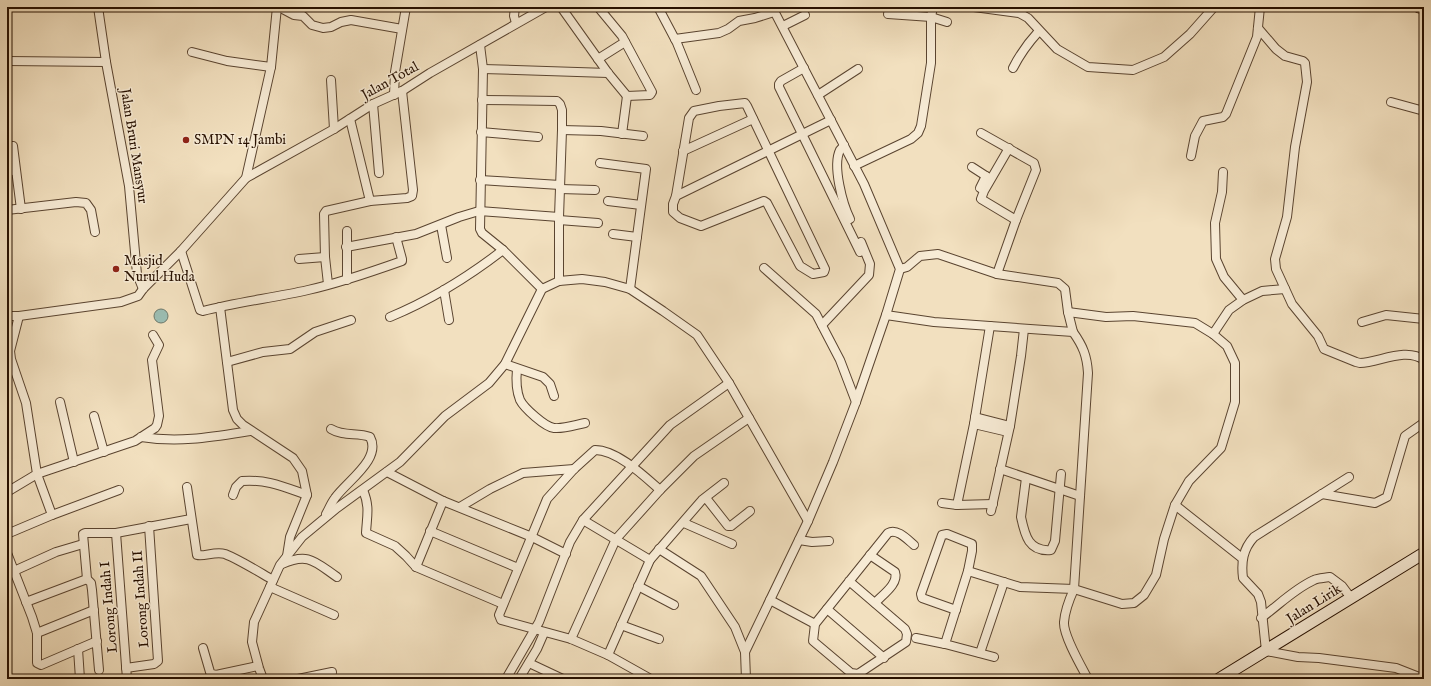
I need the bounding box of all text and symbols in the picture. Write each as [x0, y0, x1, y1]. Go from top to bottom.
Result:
street label: Jalan Total [356, 58, 422, 105]
street label: Jalan Bruri Mansyur [116, 85, 152, 205]
place label: SMPN 14 Jambi [194, 131, 286, 149]
marker: SMPN 14 Jambi [181, 135, 191, 145]
place label: Masjid Nurul Huda [124, 252, 196, 286]
marker: Masjid Nurul Huda [111, 264, 121, 274]
street label: Lorong Indah II [129, 550, 153, 648]
street label: Lorong Indah I [96, 560, 122, 654]
street label: Jalan Lirik [1281, 580, 1345, 629]

